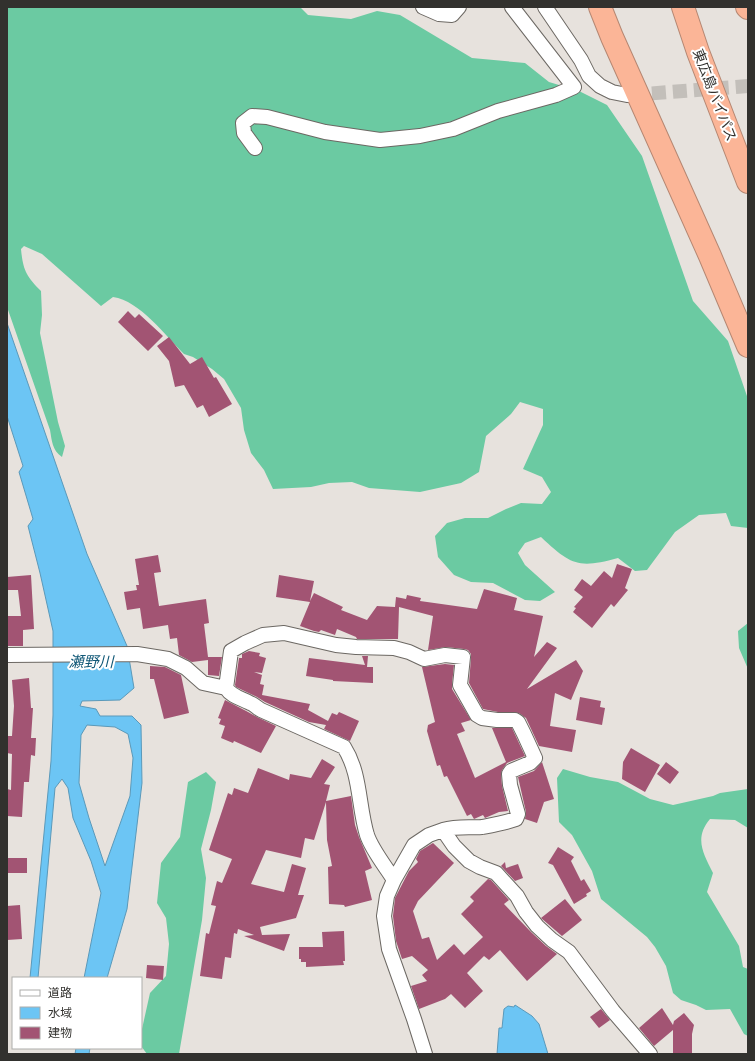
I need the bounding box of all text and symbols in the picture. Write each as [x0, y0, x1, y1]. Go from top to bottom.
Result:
street label: 東広島バイパス [688, 46, 742, 144]
water label: 瀬野川 [68, 651, 115, 673]
legend [12, 977, 142, 1049]
text: 道路 [48, 984, 72, 1002]
text: 水域 [48, 1004, 72, 1022]
text: 建物 [48, 1024, 72, 1042]

